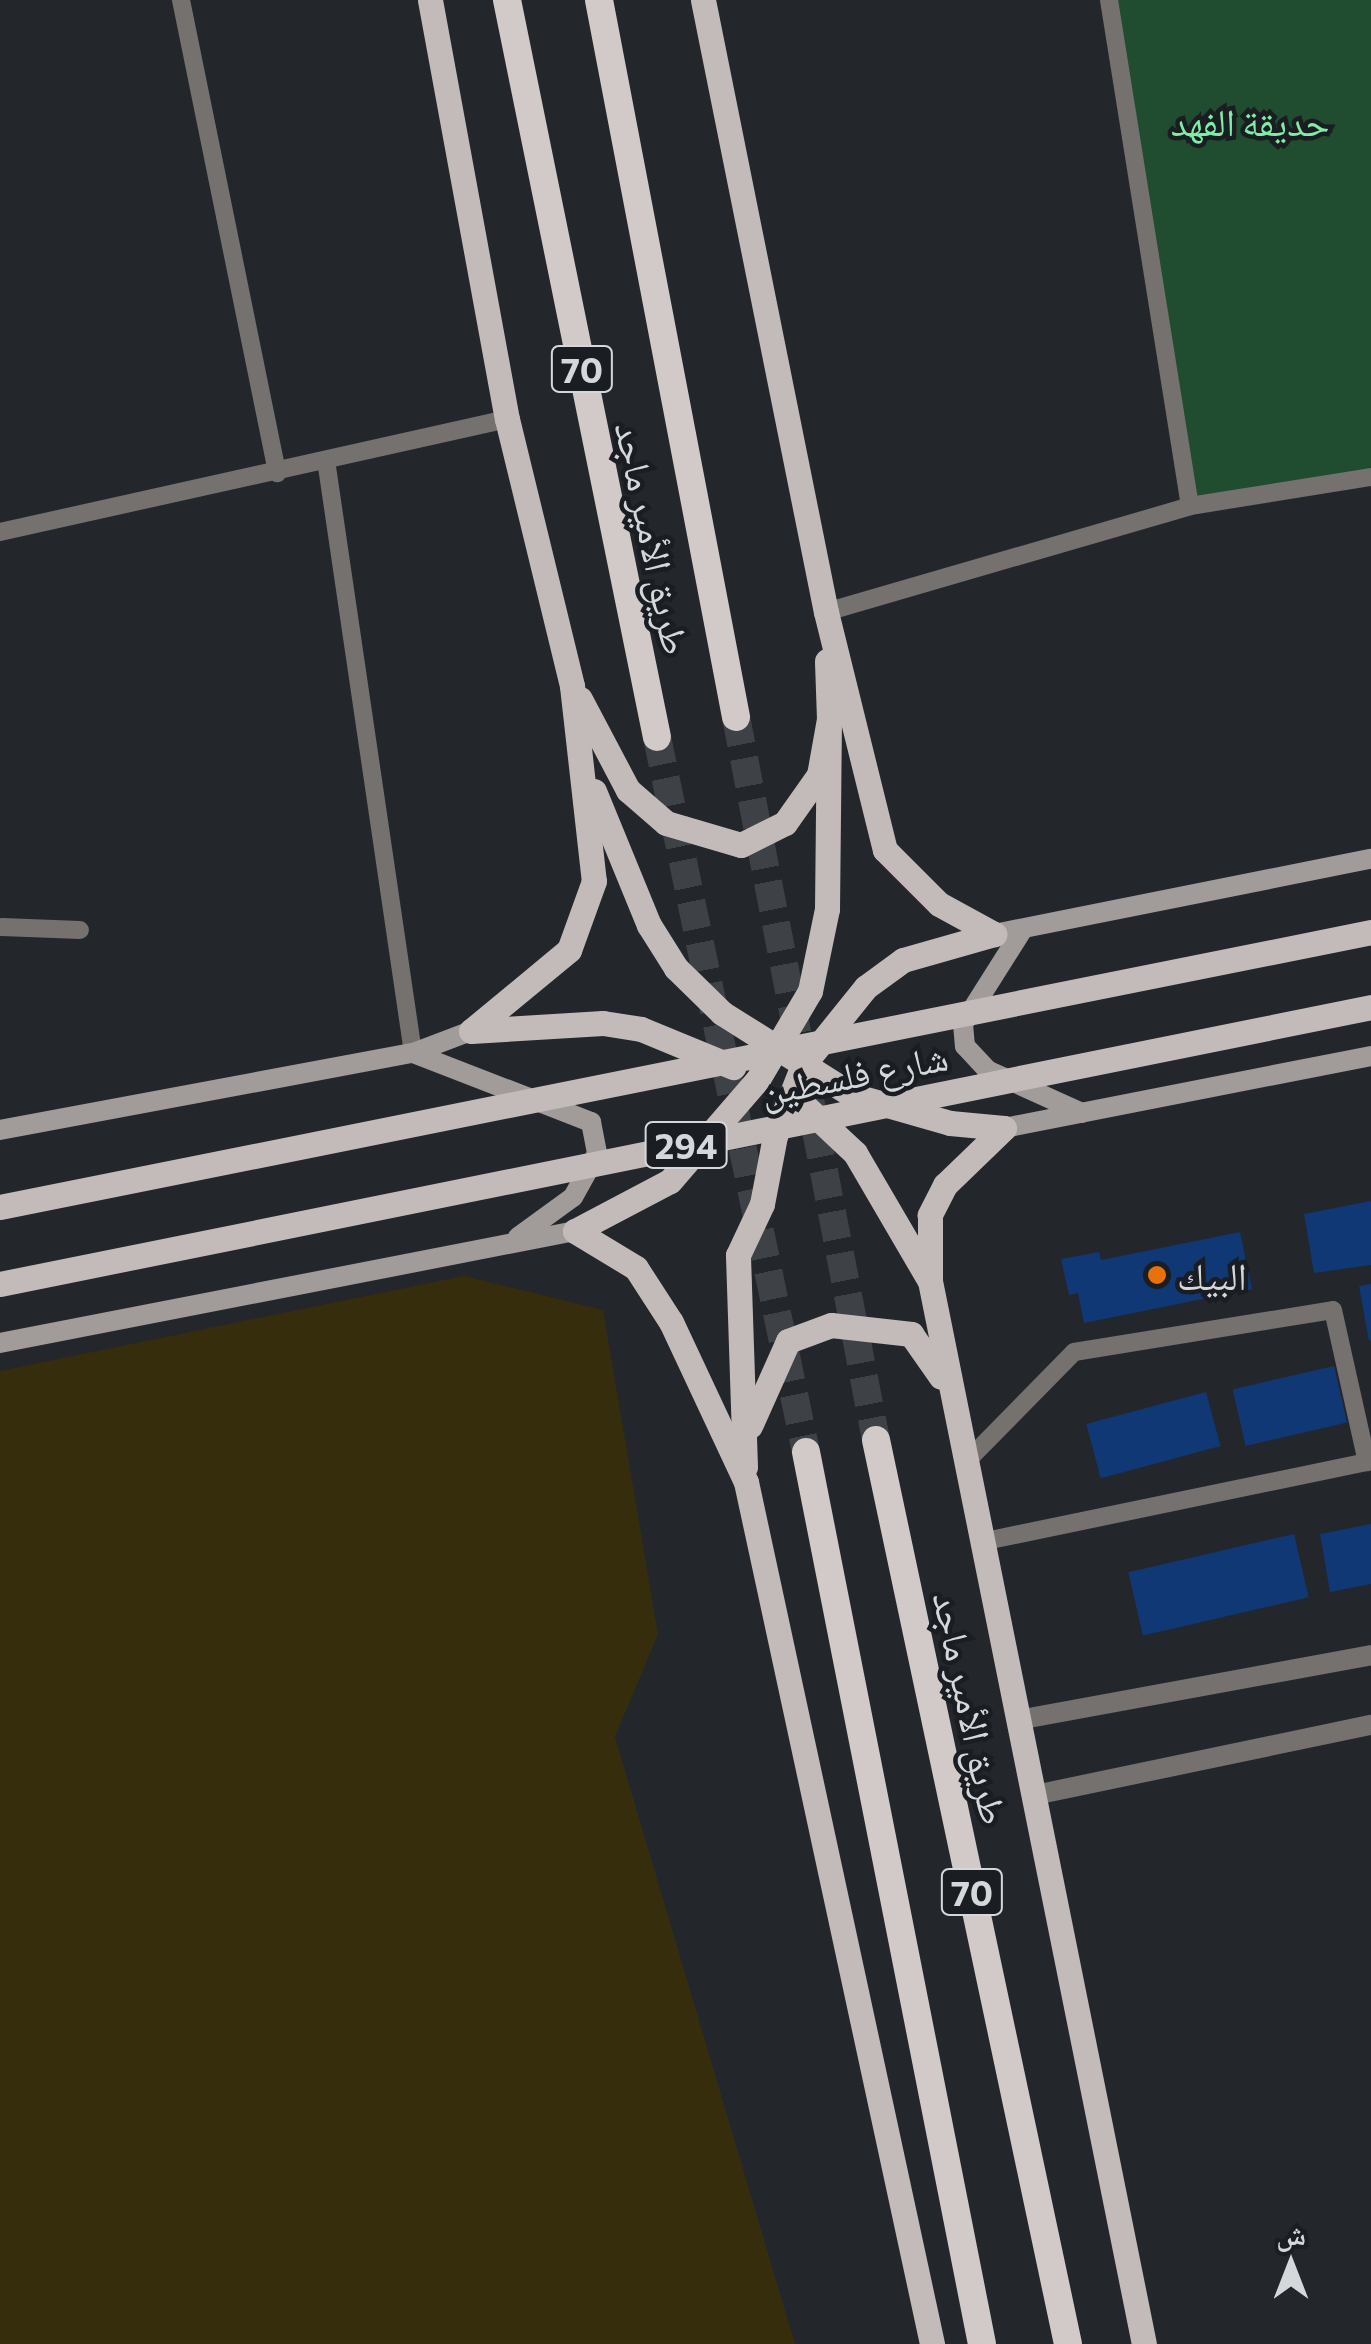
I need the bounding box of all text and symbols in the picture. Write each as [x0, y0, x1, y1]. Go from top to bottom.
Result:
park label: حديقة الفهد [1171, 98, 1329, 144]
road number: 70 [550, 339, 614, 399]
street label: طريق الأمير ماجد [607, 418, 701, 658]
street label: شارع فلسطين [756, 1033, 952, 1113]
road number: 294 [644, 1115, 728, 1175]
place label: البيك [1177, 1252, 1247, 1298]
marker: البيك [1146, 1264, 1168, 1286]
street label: طريق الأمير ماجد [925, 1588, 1019, 1828]
road number: 70 [940, 1862, 1004, 1922]
north arrow [1241, 2214, 1341, 2314]
text: ش [1276, 2217, 1306, 2251]

